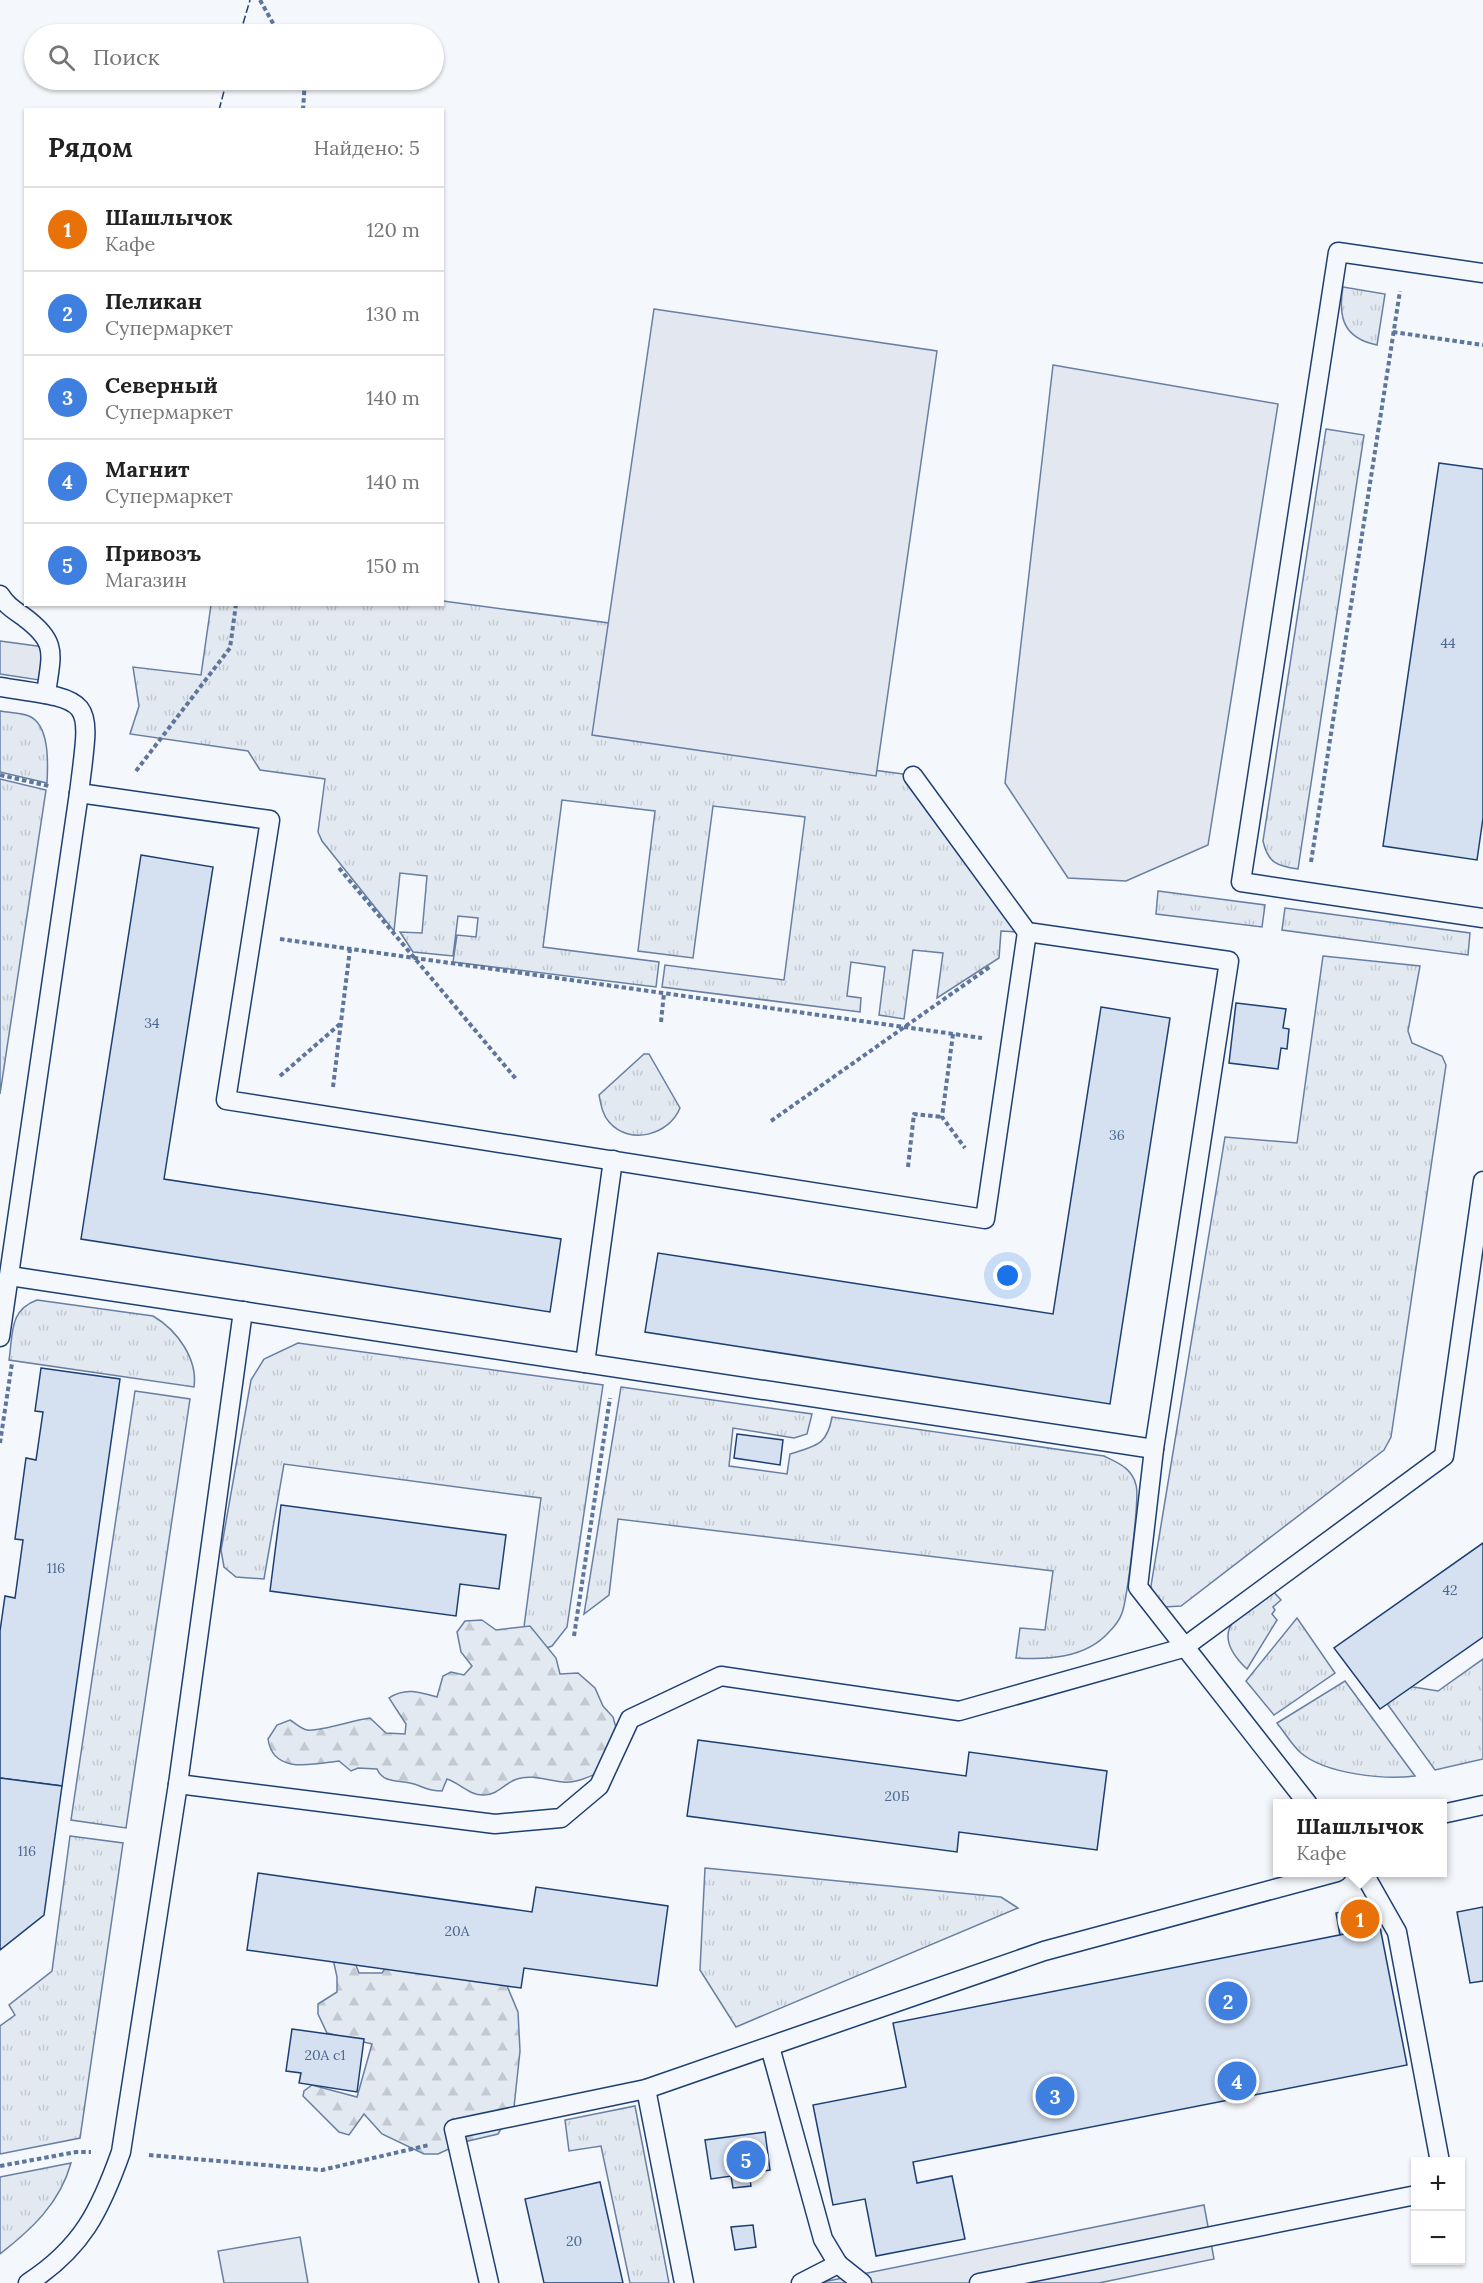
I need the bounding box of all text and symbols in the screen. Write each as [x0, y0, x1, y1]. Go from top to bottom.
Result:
search box [24, 24, 444, 90]
icon: search [45, 41, 78, 74]
text: Поиск [93, 43, 159, 71]
text: Рядом [48, 131, 133, 164]
text: Найдено: 5 [314, 135, 420, 160]
text: Шашлычок [105, 203, 233, 231]
text: 1 [63, 217, 72, 242]
text: 120 m [366, 217, 420, 242]
text: Кафе [105, 231, 155, 256]
text: Пеликан [105, 287, 202, 315]
text: 2 [62, 301, 73, 326]
text: 130 m [366, 301, 420, 326]
text: Супермаркет [105, 315, 233, 340]
text: Северный [105, 371, 218, 399]
text: 3 [62, 385, 73, 410]
text: 140 m [366, 385, 420, 410]
text: Супермаркет [105, 399, 233, 424]
text: Магнит [105, 455, 189, 483]
text: 4 [62, 469, 73, 494]
text: 140 m [366, 469, 420, 494]
text: Супермаркет [105, 483, 233, 508]
text: Привозъ [105, 539, 201, 567]
text: 5 [62, 553, 73, 578]
text: 150 m [366, 553, 420, 578]
text: Магазин [105, 567, 187, 592]
house number: 44 [1440, 634, 1456, 652]
house number: 34 [144, 1014, 160, 1032]
house number: 36 [1109, 1126, 1125, 1144]
your location [993, 1261, 1022, 1290]
house number: 116 [47, 1559, 65, 1577]
house number: 42 [1442, 1581, 1458, 1599]
house number: 20Б [885, 1787, 910, 1805]
popup [1273, 1799, 1447, 1877]
text: Шашлычок [1296, 1812, 1424, 1840]
text: Кафе [1296, 1840, 1347, 1865]
house number: 116 [18, 1842, 36, 1860]
pin: 1 [1340, 1896, 1380, 1942]
house number: 20А [445, 1922, 470, 1940]
pin: 2 [1208, 1978, 1248, 2024]
house number: 20А с1 [304, 2046, 346, 2064]
pin: 4 [1218, 2058, 1256, 2104]
pin: 3 [1036, 2074, 1074, 2118]
pin: 5 [726, 2138, 766, 2182]
map controls [1411, 2157, 1465, 2265]
button: + [1411, 2157, 1465, 2211]
button: − [1411, 2211, 1465, 2265]
house number: 20 [566, 2232, 582, 2250]

